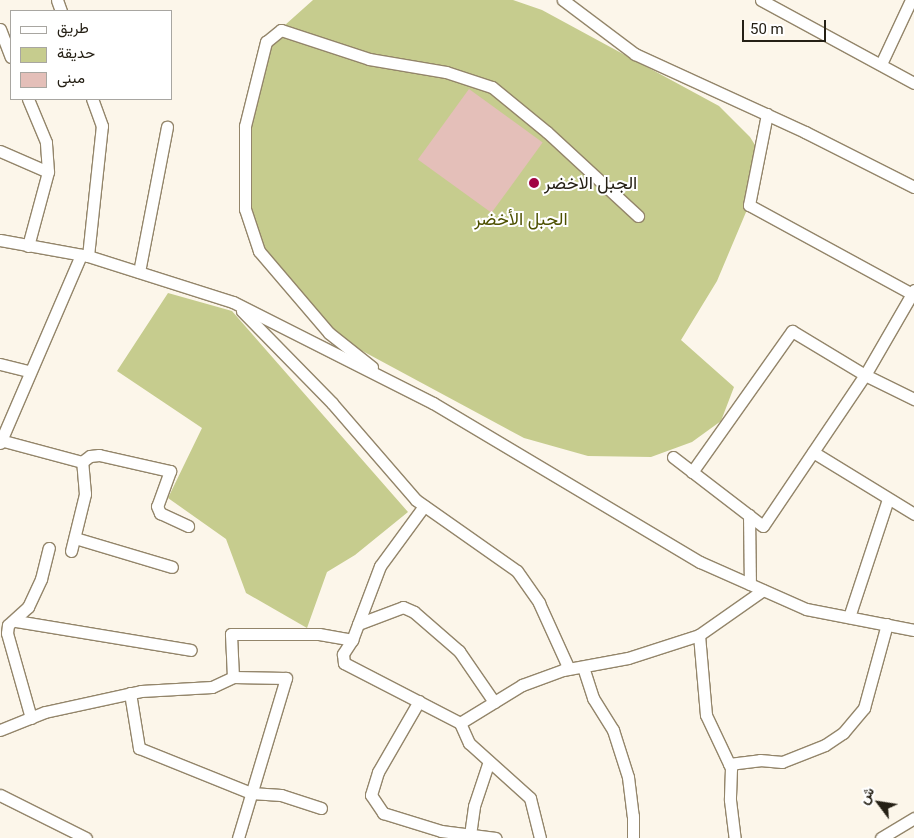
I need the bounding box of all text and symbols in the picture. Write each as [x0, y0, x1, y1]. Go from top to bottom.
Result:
legend [10, 10, 172, 100]
scale bar [744, 10, 828, 42]
text: طريق [57, 19, 89, 37]
text: 50 m [750, 20, 784, 38]
text: حديقة [57, 44, 95, 62]
text: مبنى [57, 69, 85, 87]
place label: الجبل الاخضر [544, 172, 637, 194]
marker: الجبل الاخضر [528, 177, 540, 189]
park label: الجبل الأخضر [474, 208, 568, 230]
north arrow [854, 778, 904, 828]
text: ش [855, 784, 877, 807]

